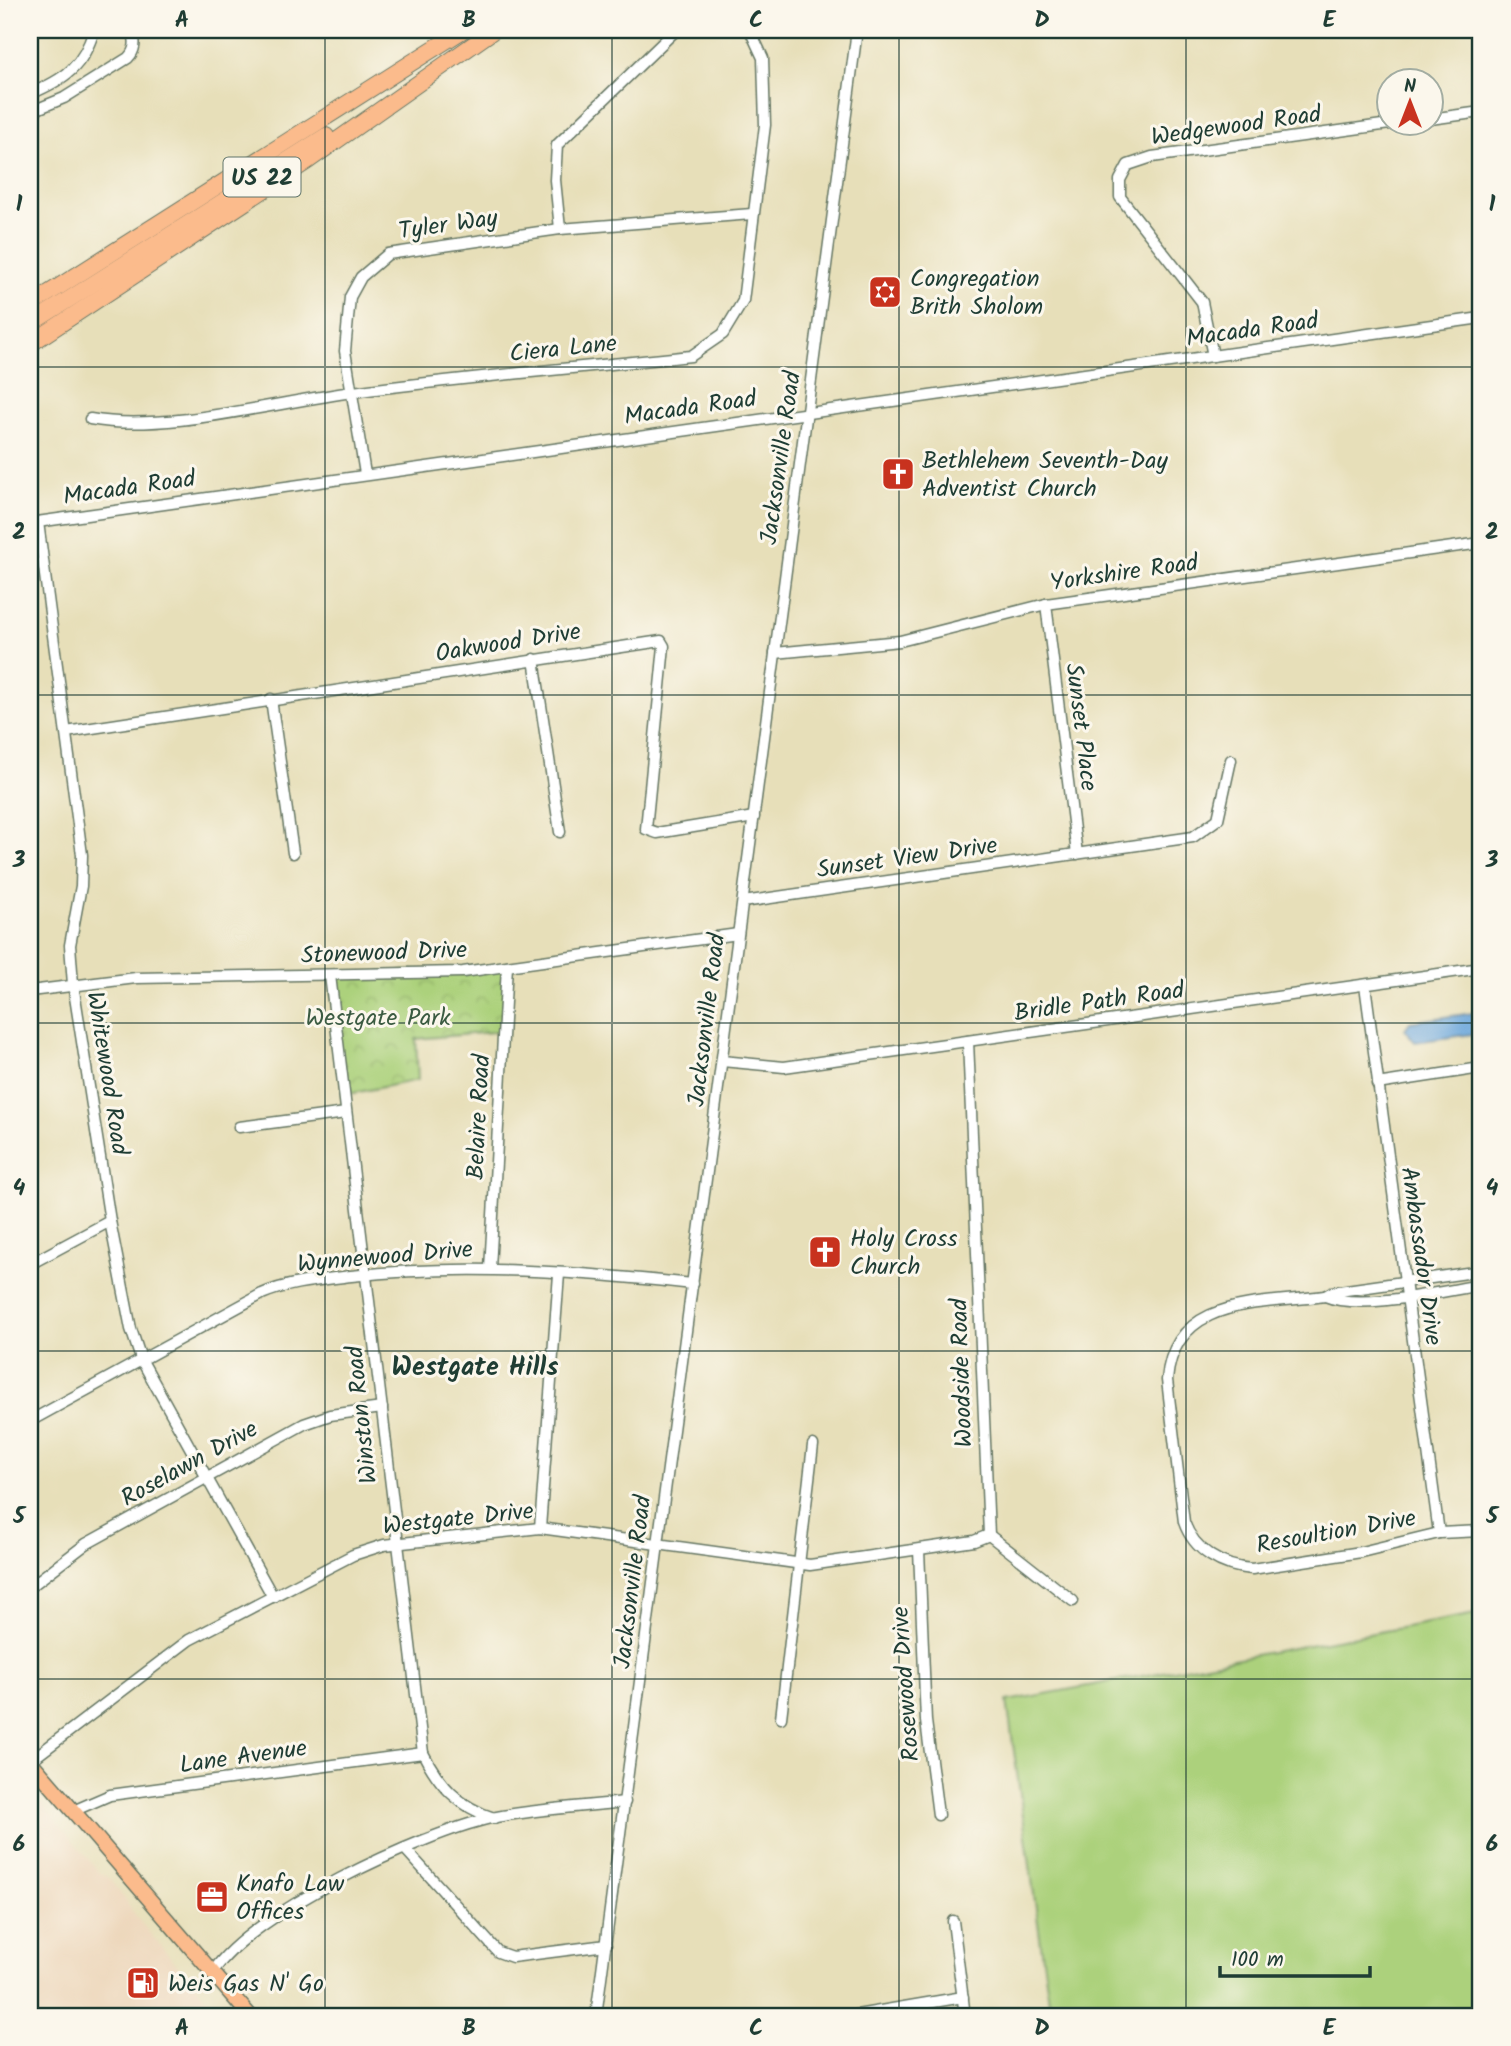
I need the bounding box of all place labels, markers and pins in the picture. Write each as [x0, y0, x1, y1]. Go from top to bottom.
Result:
place label: Congregation Brith Sholom [910, 260, 1043, 327]
synagogue icon: Congregation Brith Sholom [866, 273, 904, 311]
place label: Bethlehem Seventh-Day Adventist Church [922, 442, 1168, 509]
church icon: Bethlehem Seventh-Day Adventist Church [879, 455, 917, 493]
place label: Holy Cross Church [850, 1220, 957, 1287]
church icon: Holy Cross Church [806, 1233, 844, 1271]
place label: Knafo Law Offices [236, 1865, 345, 1932]
office icon: Knafo Law Offices [193, 1878, 231, 1916]
fuel station icon: Weis Gas N' Go [124, 1964, 162, 2002]
place label: Weis Gas N' Go [168, 1965, 324, 2004]

